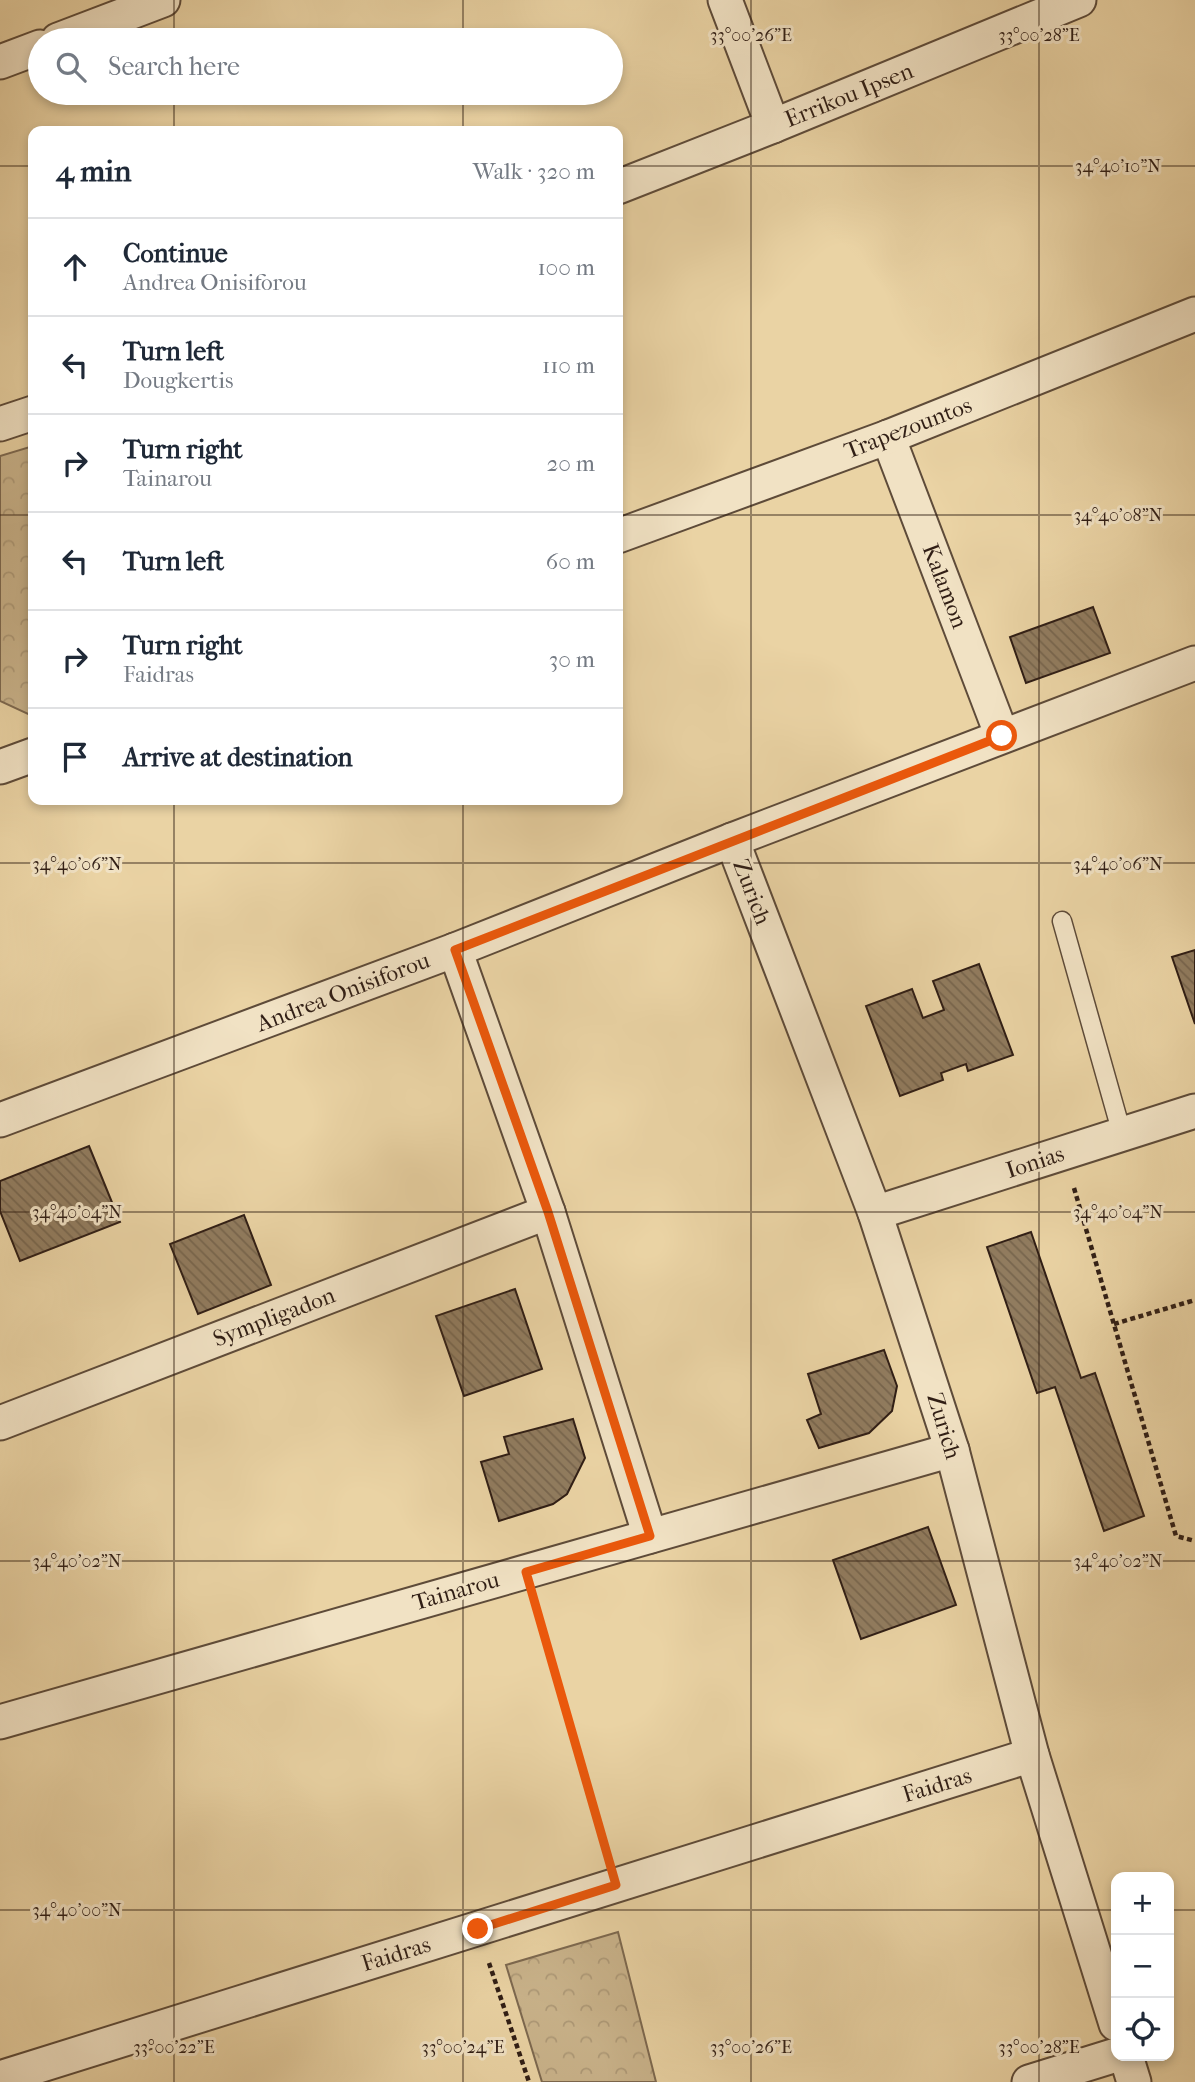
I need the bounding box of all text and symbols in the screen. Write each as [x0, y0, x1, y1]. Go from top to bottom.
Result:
text: 33°00'26"E [710, 25, 792, 46]
text: 33°00'28"E [998, 25, 1080, 46]
search box [28, 28, 623, 105]
icon: search [52, 48, 90, 86]
text: Search here [108, 51, 240, 82]
street label: Errikou Ipsen [781, 57, 918, 133]
text: 4 min [56, 154, 131, 189]
text: 34°40'10"N [1075, 156, 1161, 177]
text: Walk · 320 m [473, 158, 595, 185]
text: Continue [123, 238, 228, 269]
icon: ahead [56, 248, 94, 286]
text: 100 m [537, 254, 595, 281]
text: Andrea Onisiforou [123, 269, 307, 296]
text: Turn left [123, 336, 224, 367]
icon: left [56, 346, 94, 384]
text: 110 m [542, 352, 595, 379]
text: Dougkertis [123, 367, 234, 394]
street label: Trapezountos [840, 391, 976, 465]
text: Turn right [123, 434, 243, 465]
icon: right [56, 444, 94, 482]
text: 20 m [546, 450, 595, 477]
text: Tainarou [123, 465, 212, 492]
text: 34°40'08"N [1074, 505, 1163, 526]
street label: Kalamon [917, 540, 974, 633]
icon: left [56, 542, 94, 580]
text: Turn left [123, 546, 224, 577]
text: 60 m [546, 548, 595, 575]
text: Turn right [123, 630, 243, 661]
icon: right [56, 640, 94, 678]
text: 30 m [549, 646, 595, 673]
text: Faidras [123, 661, 194, 688]
route start [986, 720, 1017, 751]
icon: arrive [56, 738, 94, 776]
text: Arrive at destination [123, 742, 353, 773]
text: 34°40'06"N [32, 854, 122, 875]
text: 34°40'06"N [1073, 854, 1163, 875]
street label: Zurich [727, 855, 777, 929]
street label: Andrea Onisiforou [251, 946, 434, 1038]
street label: Ionias [1003, 1140, 1067, 1184]
text: 34°40'04"N [32, 1202, 122, 1223]
text: 34°40'04"N [1073, 1202, 1163, 1223]
street label: Sympligadon [209, 1281, 339, 1353]
street label: Zurich [921, 1390, 967, 1462]
text: 34°40'02"N [33, 1551, 122, 1572]
text: 34°40'02"N [1074, 1551, 1163, 1572]
street label: Tainarou [409, 1566, 503, 1616]
street label: Faidras [899, 1762, 975, 1808]
map controls [1111, 1872, 1174, 2061]
button: + [1111, 1872, 1174, 1935]
text: 34°40'00"N [32, 1900, 122, 1921]
route end [462, 1913, 493, 1944]
street label: Faidras [358, 1931, 434, 1977]
button: − [1111, 1935, 1174, 1998]
button: locate [1111, 1998, 1174, 2061]
text: 33°00'22"E [133, 2037, 215, 2058]
text: 33°00'24"E [422, 2037, 504, 2058]
text: 33°00'26"E [710, 2037, 792, 2058]
text: 33°00'28"E [998, 2037, 1080, 2058]

